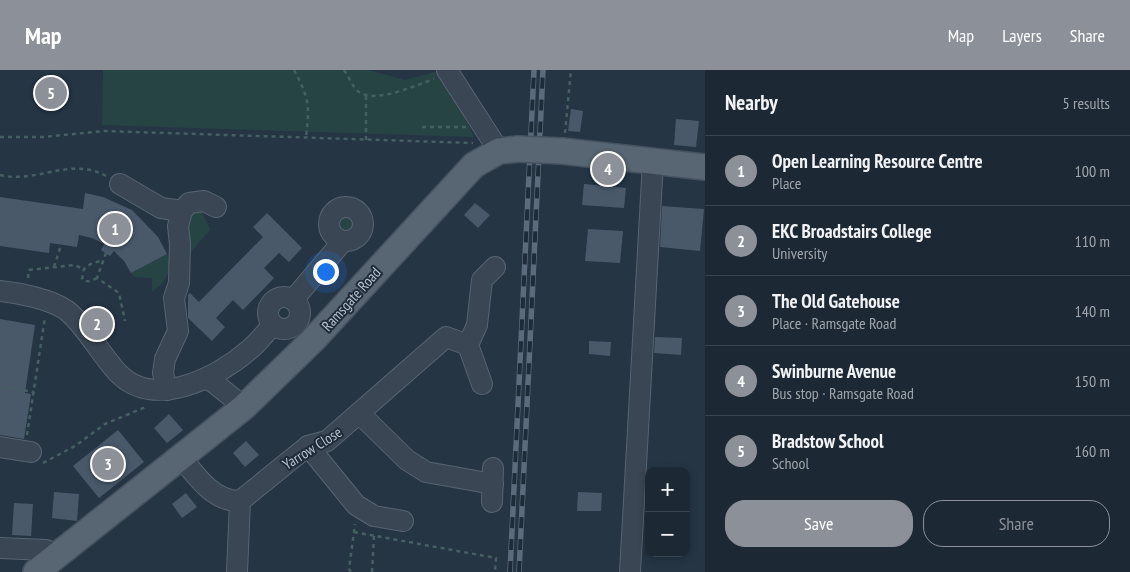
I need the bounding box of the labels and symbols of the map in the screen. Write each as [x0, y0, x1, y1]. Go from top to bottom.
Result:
pin: 5 [35, 74, 67, 112]
pin: 4 [592, 150, 624, 188]
pin: 1 [99, 210, 131, 248]
your location [313, 259, 339, 285]
street label: Ramsgate Road [317, 263, 385, 335]
pin: 2 [81, 305, 113, 343]
street label: Yarrow Close [279, 422, 345, 474]
pin: 3 [92, 445, 124, 483]

